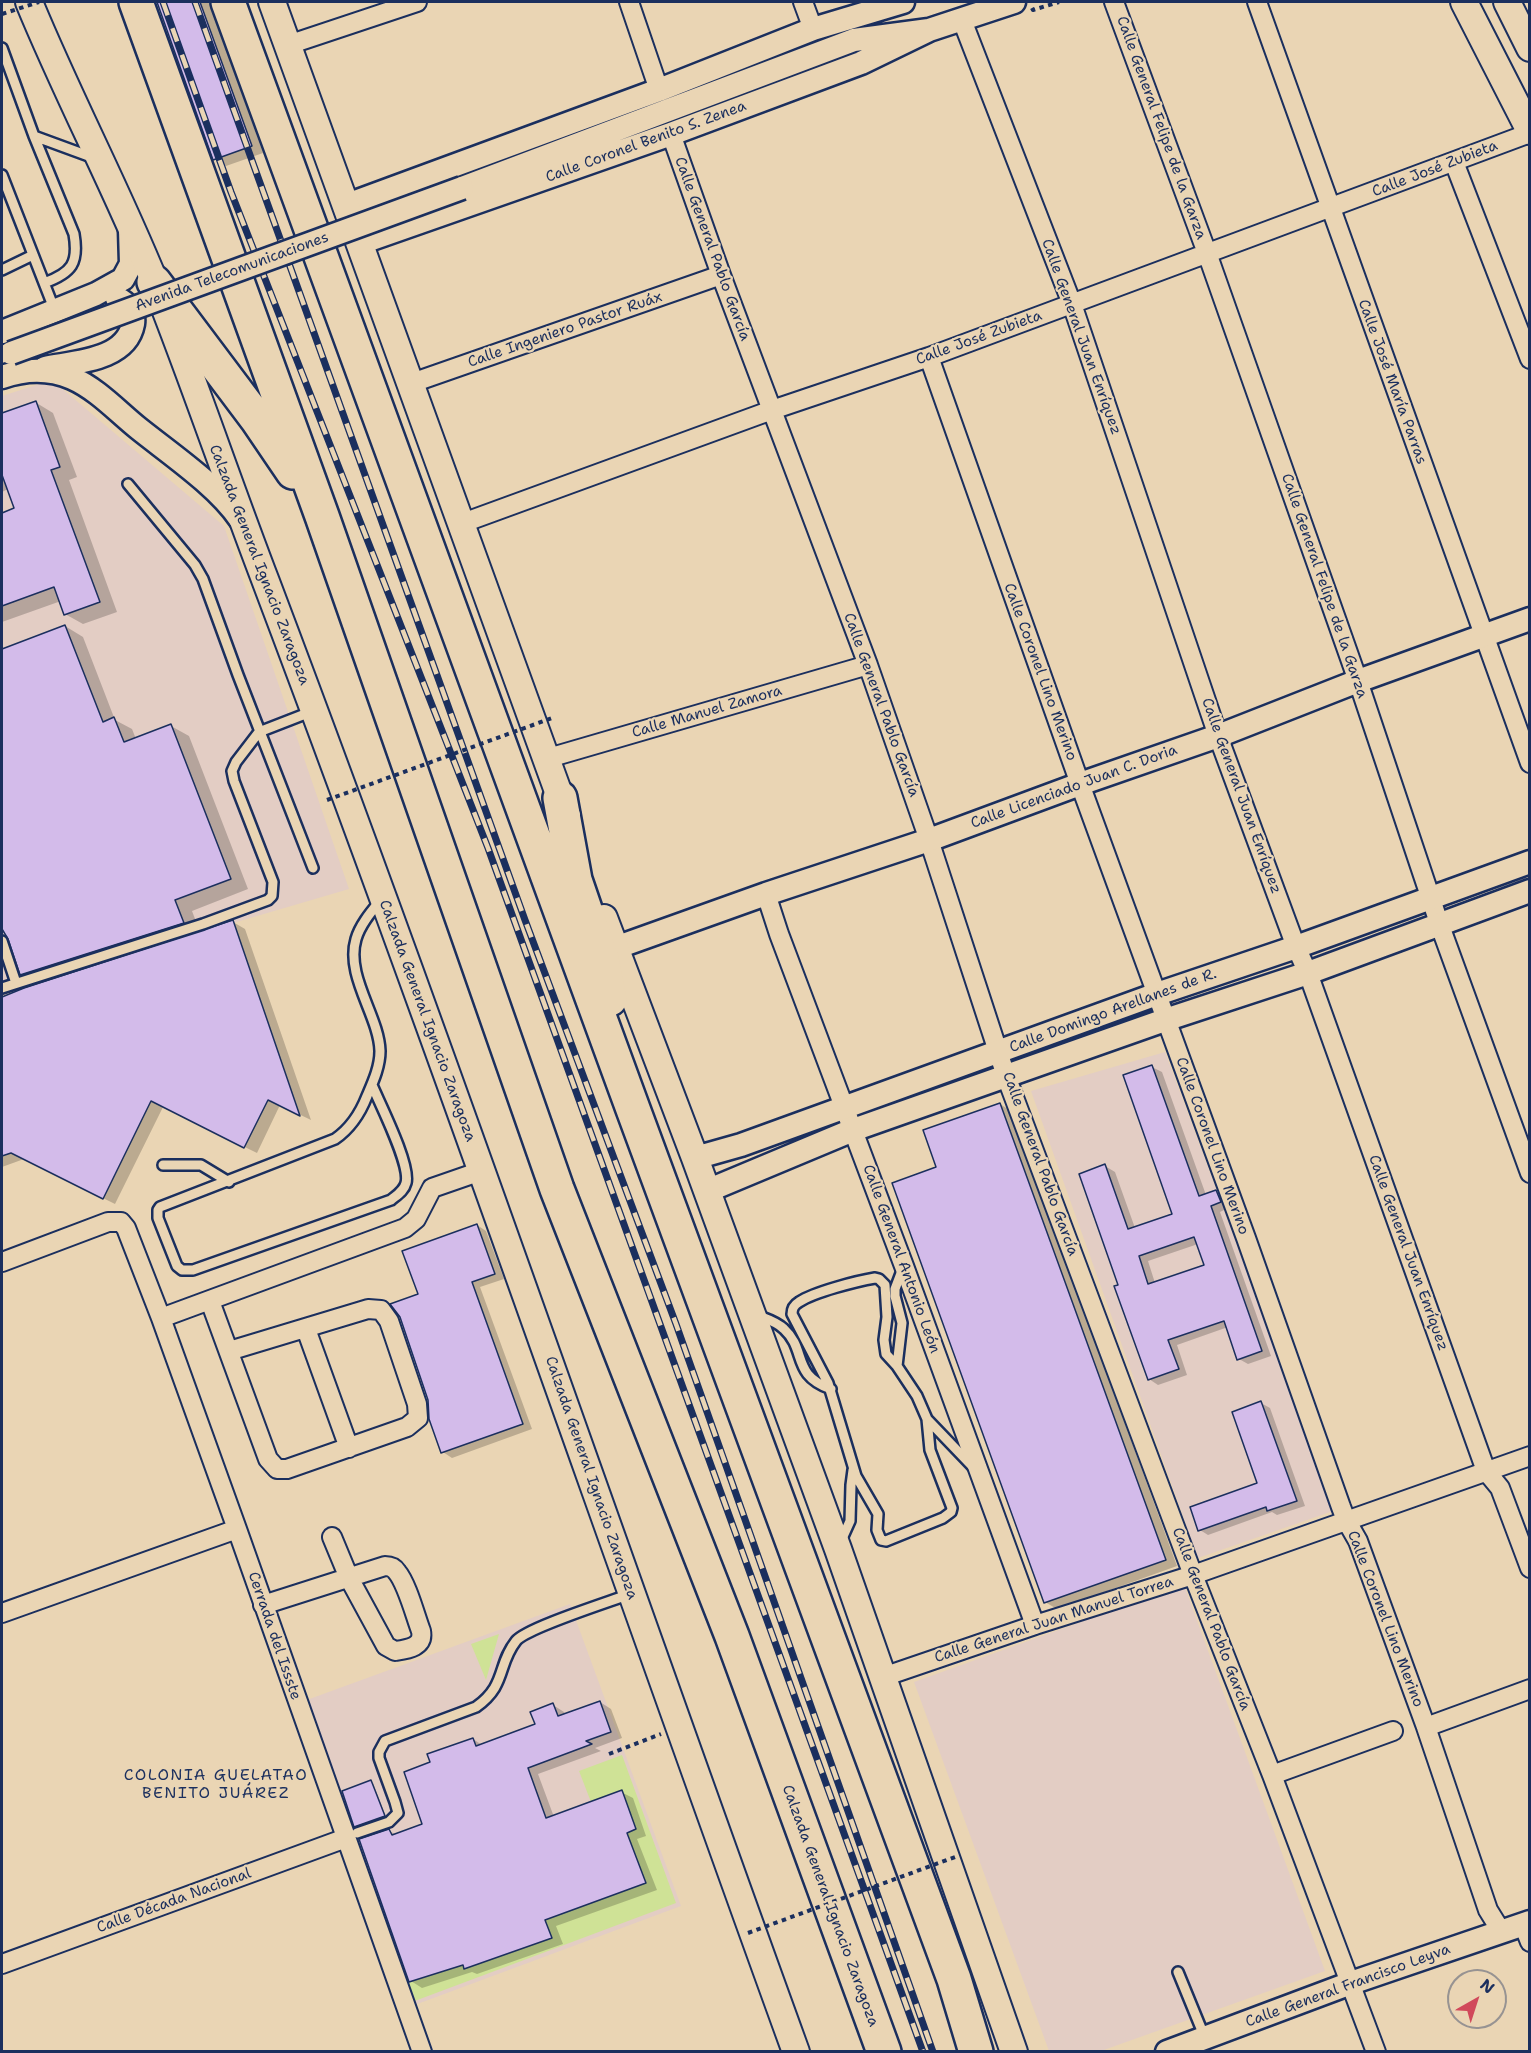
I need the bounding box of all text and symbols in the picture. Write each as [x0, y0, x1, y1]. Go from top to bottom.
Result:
street label: Calle General Felipe de la Garza [1112, 14, 1210, 242]
street label: Calle Coronel Benito S. Zenea [543, 97, 749, 187]
street label: Calle José Zubieta [1370, 137, 1500, 201]
street label: Calle General Pablo García [670, 155, 754, 343]
street label: Avenida Telecomunicaciones [133, 229, 331, 315]
street label: Calle General Juan Enríquez [1037, 237, 1125, 437]
street label: Calle Ingeniero Pastor Ruáx [465, 288, 665, 372]
street label: Calle José María Parras [1354, 297, 1430, 467]
street label: Calle José Zubieta [913, 307, 1045, 369]
street label: Calzada General Ignacio Zaragoza [205, 442, 313, 688]
street label: Calle General Felipe de la Garza [1277, 471, 1371, 701]
street label: Calle Coronel Lino Merino [999, 581, 1081, 763]
street label: Calle General Pablo García [839, 611, 923, 799]
street label: Calle Manuel Zamora [630, 682, 784, 742]
street label: Calle General Juan Enríquez [1197, 696, 1285, 896]
street label: Calle Licenciado Juan C. Doria [968, 741, 1180, 833]
street label: Calzada General Ignacio Zaragoza [375, 898, 479, 1144]
street label: Calle Domingo Arellanes de R. [1007, 965, 1219, 1057]
street label: Calle Coronel Lino Merino [1171, 1055, 1253, 1237]
street label: Calle General Pablo García [998, 1070, 1082, 1258]
street label: Calle General Juan Enríquez [1364, 1153, 1452, 1353]
street label: Calle General Antonio León [858, 1162, 944, 1356]
street label: Calzada General Ignacio Zaragoza [541, 1354, 641, 1602]
street label: Calle General Pablo García [1168, 1525, 1254, 1713]
street label: Calle Coronel Lino Merino [1343, 1528, 1427, 1710]
street label: Cerrada del Issste [244, 1570, 304, 1702]
street label: Calle General Juan Manuel Torrea [932, 1573, 1176, 1667]
district label: COLONIA GUELATAO BENITO JUÁREZ [124, 1766, 308, 1804]
street label: Calzada General Ignacio Zaragoza [778, 1783, 882, 2029]
street label: Calle Década Nacional [94, 1865, 254, 1937]
street label: Calle General Francisco Leyva [1243, 1941, 1453, 2031]
north arrow [1447, 1969, 1507, 2029]
text: N [1476, 1974, 1499, 1998]

